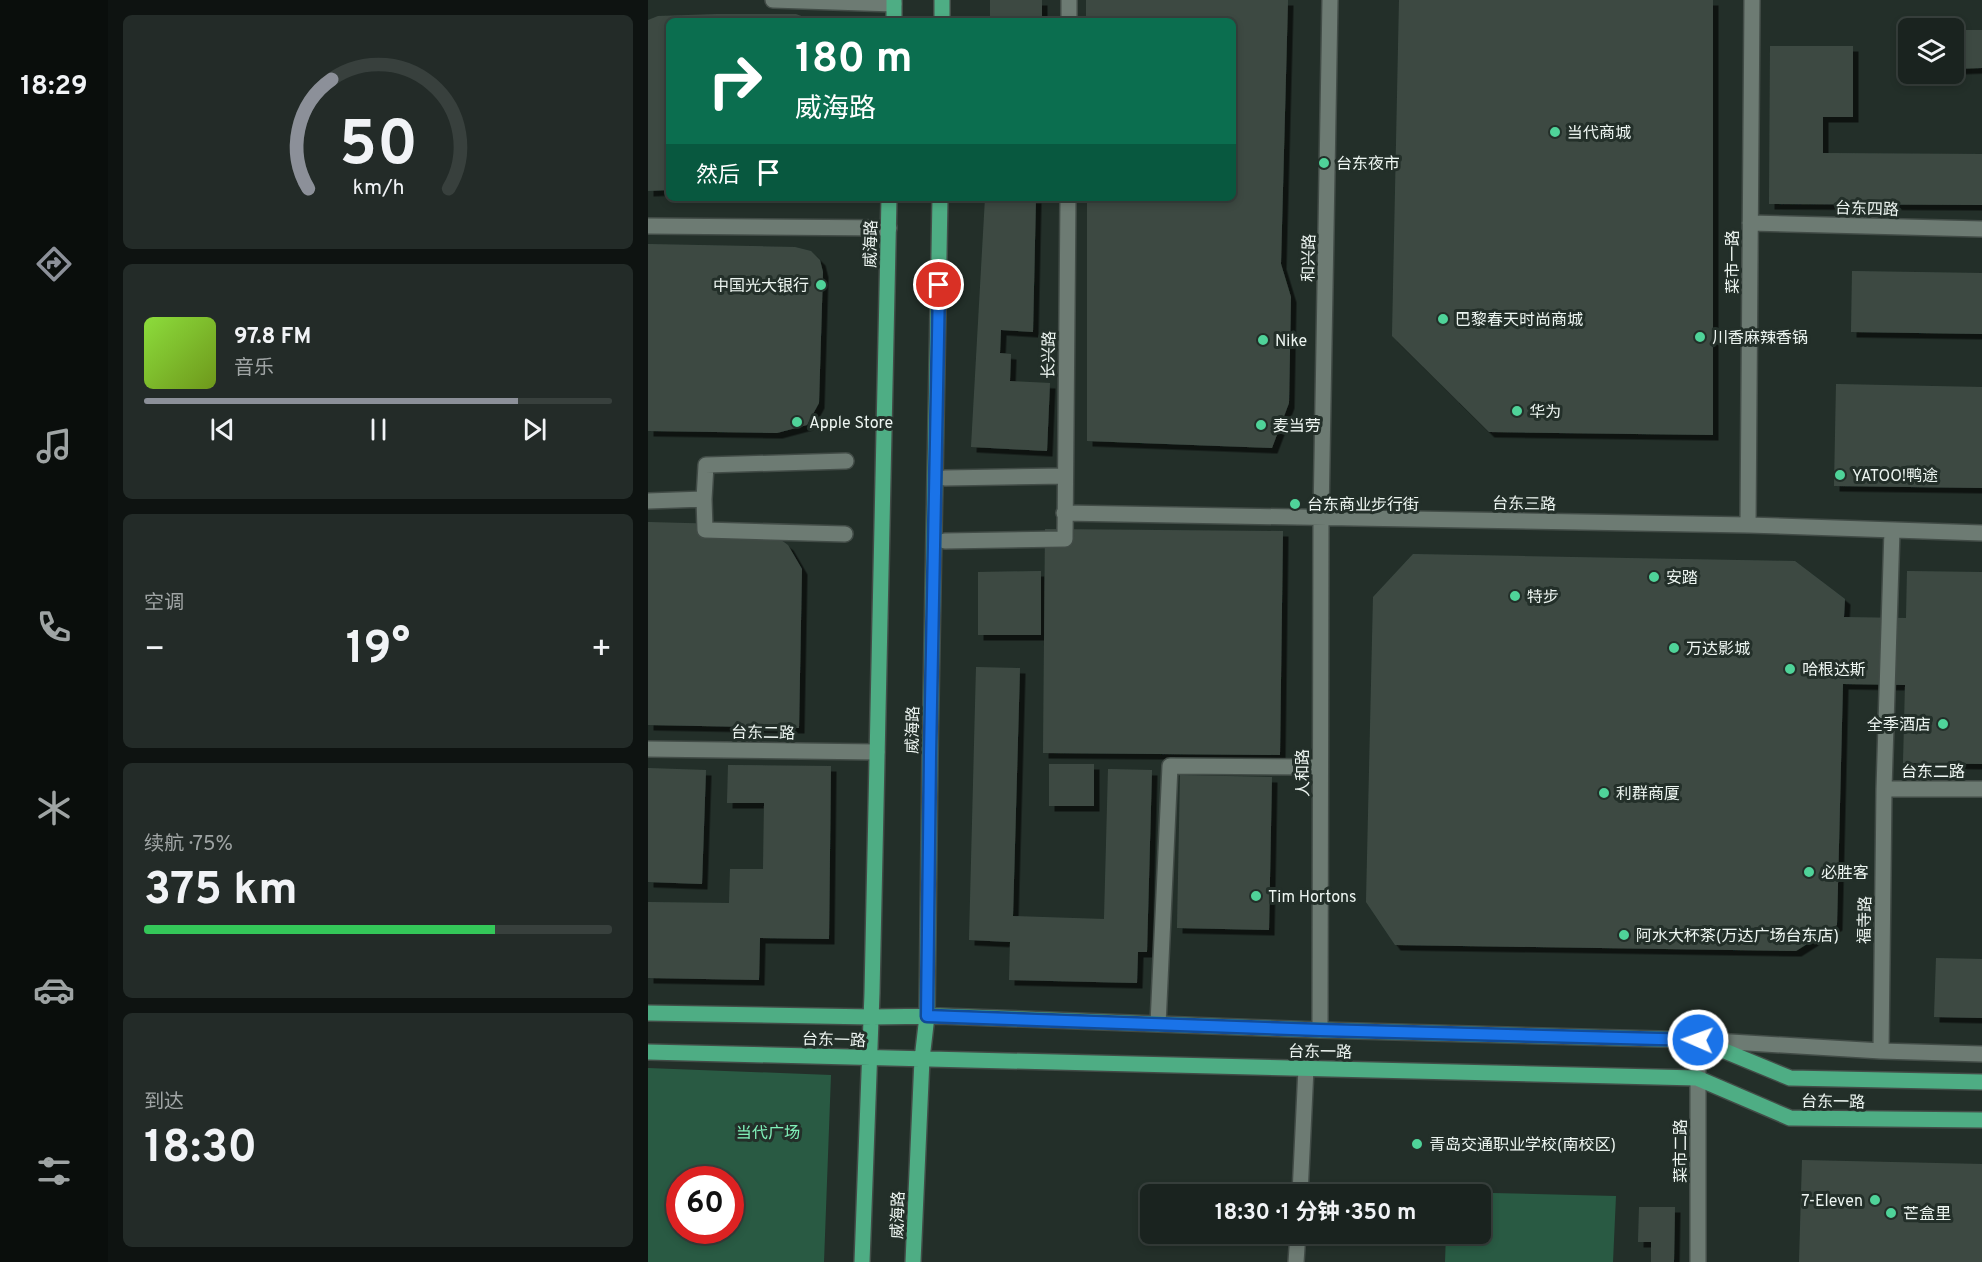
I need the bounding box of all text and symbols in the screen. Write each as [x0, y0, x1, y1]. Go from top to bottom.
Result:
map controls [1898, 18, 1964, 84]
button: layers [1898, 18, 1964, 84]
text: 180 m [795, 34, 912, 87]
icon: right [696, 42, 774, 120]
text: 18:29 [20, 70, 88, 104]
text: 威海路 [795, 93, 876, 127]
text: 50 [338, 108, 418, 187]
place label: 当代商城 [1567, 124, 1631, 144]
marker: 当代商城 [1548, 125, 1562, 139]
place label: 台东夜市 [1336, 155, 1400, 175]
icon: arrive [752, 156, 785, 189]
marker: 台东夜市 [1317, 156, 1331, 170]
text: 然后 [696, 163, 740, 190]
text: km/h [352, 176, 404, 203]
street label: 台东四路 [1835, 199, 1899, 221]
street label: 威海路 [862, 220, 882, 268]
street label: 菜市一路 [1724, 230, 1744, 294]
street label: 和兴路 [1300, 234, 1320, 282]
icon: directions [33, 243, 75, 285]
pin [913, 259, 964, 310]
icon: arrive [922, 268, 955, 301]
place label: 中国光大银行 [713, 277, 809, 297]
marker: 中国光大银行 [814, 278, 828, 292]
place label: 巴黎春天时尚商城 [1455, 311, 1583, 331]
marker: 巴黎春天时尚商城 [1436, 312, 1450, 326]
text: 97.8 FM [234, 324, 311, 351]
place label: 川香麻辣香锅 [1712, 329, 1808, 349]
marker: 川香麻辣香锅 [1693, 330, 1707, 344]
street label: 长兴路 [1040, 331, 1060, 379]
place label: Nike [1275, 332, 1307, 352]
marker: Nike [1256, 333, 1270, 347]
text: 音乐 [234, 356, 274, 382]
place label: 华为 [1529, 403, 1561, 423]
marker: 华为 [1510, 404, 1524, 418]
icon: previous [206, 413, 239, 446]
icon: pause [362, 413, 395, 446]
icon: next [518, 413, 551, 446]
place label: Apple Store [809, 414, 893, 434]
marker: Apple Store [790, 415, 804, 429]
place label: 麦当劳 [1273, 417, 1321, 437]
marker: 麦当劳 [1254, 418, 1268, 432]
icon: music [33, 425, 75, 467]
place label: YATOO!鸭途 [1852, 467, 1938, 487]
marker: YATOO!鸭途 [1833, 468, 1847, 482]
street label: 台东三路 [1492, 494, 1556, 516]
place label: 台东商业步行街 [1307, 496, 1419, 516]
marker: 台东商业步行街 [1288, 497, 1302, 511]
place label: 安踏 [1666, 569, 1698, 589]
marker: 安踏 [1647, 570, 1661, 584]
place label: 特步 [1527, 588, 1559, 608]
marker: 特步 [1508, 589, 1522, 603]
text: 空调 [144, 591, 184, 617]
icon: phone [33, 606, 75, 648]
text: 19° [346, 622, 410, 679]
text: − [144, 630, 165, 672]
text: + [591, 630, 612, 672]
place label: 万达影城 [1686, 640, 1750, 660]
marker: 万达影城 [1667, 641, 1681, 655]
place label: 哈根达斯 [1802, 661, 1866, 681]
marker: 哈根达斯 [1783, 662, 1797, 676]
street label: 威海路 [904, 706, 924, 754]
place label: 全季酒店 [1867, 716, 1931, 736]
marker: 全季酒店 [1936, 717, 1950, 731]
street label: 台东二路 [731, 723, 795, 745]
street label: 人和路 [1294, 749, 1314, 797]
street label: 台东二路 [1901, 763, 1965, 783]
place label: 利群商厦 [1616, 785, 1680, 805]
marker: 利群商厦 [1597, 786, 1611, 800]
icon: climate [33, 787, 75, 829]
text: 续航 · 75% [144, 832, 233, 858]
text: 375 km [144, 863, 298, 920]
place label: 必胜客 [1821, 864, 1869, 884]
marker: 必胜客 [1802, 865, 1816, 879]
place label: Tim Hortons [1268, 888, 1357, 908]
marker: Tim Hortons [1249, 889, 1263, 903]
street label: 福寺路 [1856, 896, 1876, 944]
place label: 阿水大杯茶(万达广场台东店) [1636, 927, 1839, 947]
marker: 阿水大杯茶(万达广场台东店) [1617, 928, 1631, 942]
icon: car [33, 969, 75, 1011]
position arrow [1666, 1008, 1730, 1072]
street label: 台东一路 [802, 1030, 866, 1052]
street label: 台东一路 [1288, 1042, 1352, 1064]
text: 到达 [144, 1090, 184, 1116]
street label: 台东一路 [1801, 1092, 1865, 1114]
street label: 菜市二路 [1672, 1119, 1692, 1183]
text: 18:30 [144, 1121, 257, 1178]
park label: 当代广场 [736, 1124, 800, 1144]
place label: 青岛交通职业学校(南校区) [1429, 1136, 1616, 1156]
marker: 青岛交通职业学校(南校区) [1410, 1137, 1424, 1151]
icon: filters [33, 1150, 75, 1192]
speed limit sign: 60 [666, 1166, 744, 1244]
street label: 威海路 [888, 1191, 910, 1239]
place label: 7-Eleven [1801, 1192, 1863, 1212]
marker: 7-Eleven [1868, 1193, 1882, 1207]
text: 18:30 · 1 分钟 · 350 m [1215, 1200, 1416, 1227]
place label: 芒盒里 [1903, 1205, 1951, 1225]
marker: 芒盒里 [1884, 1206, 1898, 1220]

